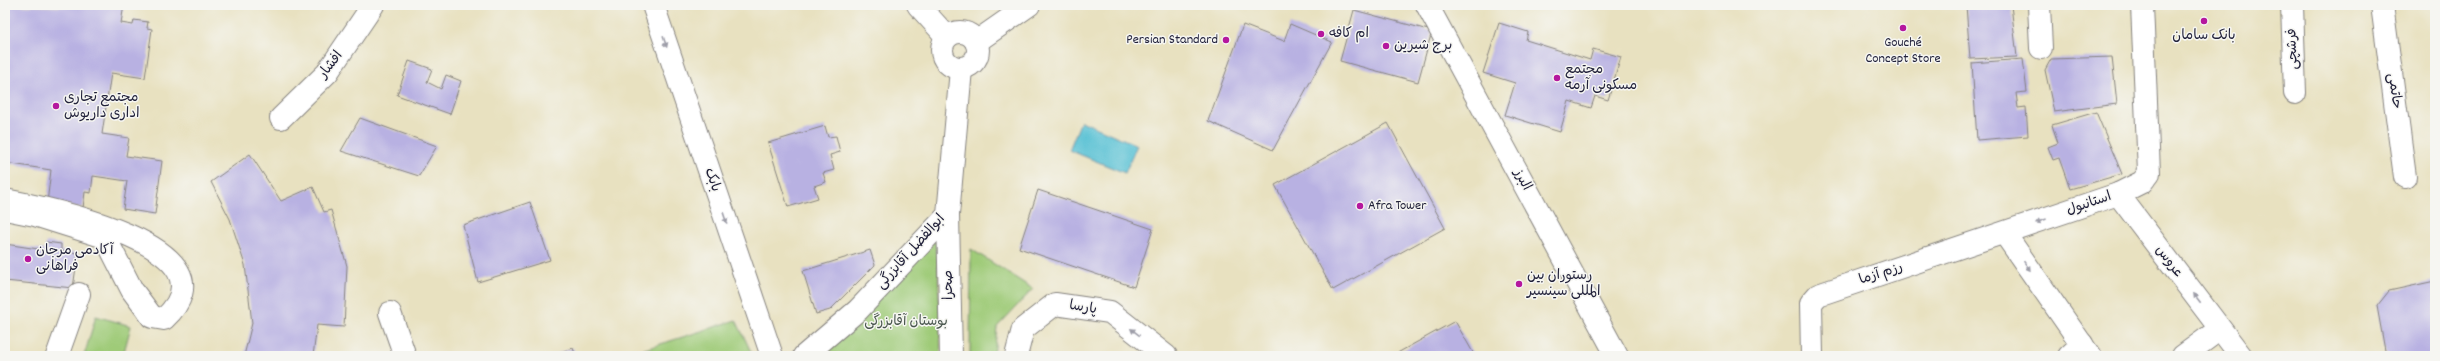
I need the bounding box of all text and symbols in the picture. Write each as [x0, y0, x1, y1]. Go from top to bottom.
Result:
marker: بانک سامان [2199, 16, 2209, 26]
marker: Gouché Concept Store [1898, 23, 1908, 33]
place label: ام کافه [1329, 24, 1369, 44]
place label: بانک سامان [2172, 26, 2236, 46]
street label: فرشچی [2282, 28, 2304, 70]
marker: ام کافه [1316, 29, 1326, 39]
place label: Persian Standard [1126, 30, 1218, 50]
place label: Gouché Concept Store [1865, 33, 1941, 69]
marker: Persian Standard [1221, 35, 1231, 45]
one-way arrow [662, 36, 668, 48]
place label: برج شیرین [1394, 36, 1452, 56]
marker: برج شیرین [1381, 41, 1391, 51]
street label: افشار [313, 47, 348, 84]
place label: مجتمع مسکونی آرمه [1565, 60, 1637, 96]
street label: حاتمی [2382, 72, 2406, 110]
marker: مجتمع مسکونی آرمه [1552, 73, 1562, 83]
place label: مجتمع تجاری اداری داریوش [64, 88, 139, 124]
marker: مجتمع تجاری اداری داریوش [51, 101, 61, 111]
street label: بابک [699, 165, 725, 195]
street label: البرز [1508, 165, 1536, 194]
street label: استانبول [2064, 187, 2114, 221]
place label: Afra Tower [1368, 196, 1427, 216]
marker: Afra Tower [1355, 201, 1365, 211]
street label: ابوالفضل آقابزرگی [872, 210, 950, 294]
one-way arrow [722, 212, 728, 224]
one-way arrow [2035, 218, 2047, 224]
place label: آکادمی مرجان فراهانی [36, 241, 114, 277]
street label: عروس [2150, 241, 2188, 283]
marker: آکادمی مرجان فراهانی [23, 254, 33, 264]
street label: رزم آزما [1857, 258, 1905, 290]
one-way arrow [2023, 261, 2031, 271]
place label: رستوران بین المللی سینسیر [1526, 266, 1600, 302]
street label: صحرا [939, 270, 959, 300]
marker: رستوران بین المللی سینسیر [1514, 279, 1524, 289]
one-way arrow [2193, 293, 2201, 303]
street label: پارسا [1068, 296, 1098, 320]
park label: بوستان آقابزرگی [864, 312, 948, 332]
one-way arrow [1130, 327, 1141, 336]

